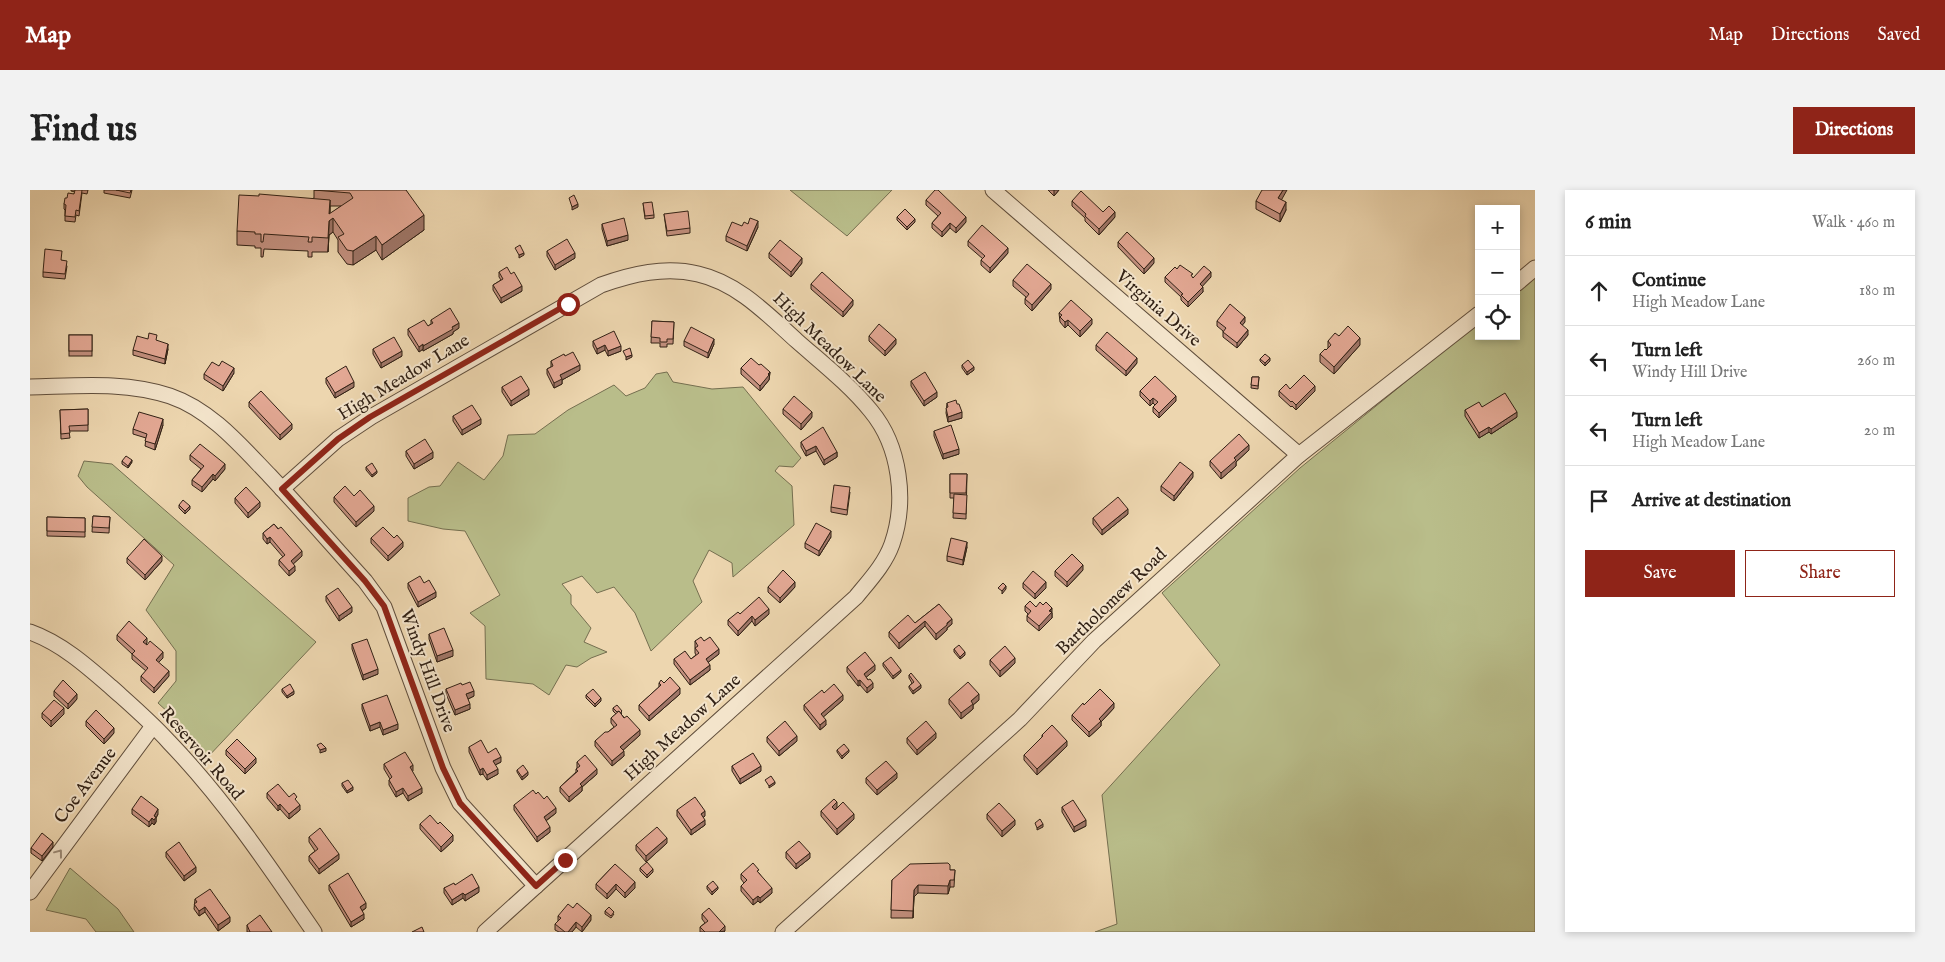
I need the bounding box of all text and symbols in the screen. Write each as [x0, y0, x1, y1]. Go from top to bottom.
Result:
text: Map [25, 20, 71, 51]
text: Map [1709, 24, 1743, 47]
text: Directions [1771, 24, 1849, 47]
text: Saved [1877, 24, 1920, 47]
button: Directions [1793, 107, 1915, 154]
text: Find us [30, 108, 137, 153]
map controls [1475, 205, 1520, 340]
button: + [1475, 205, 1520, 250]
text: 6 min [1585, 209, 1631, 236]
text: Walk · 460 m [1812, 213, 1895, 233]
button: − [1475, 250, 1520, 295]
street label: Virginia Drive [1110, 265, 1205, 352]
text: Continue [1632, 269, 1706, 293]
icon: ahead [1585, 277, 1613, 305]
text: 180 m [1859, 281, 1895, 301]
street label: High Meadow Lane [767, 288, 891, 408]
route start [557, 293, 580, 316]
text: High Meadow Lane [1632, 293, 1765, 313]
button: locate [1475, 295, 1520, 340]
street label: High Meadow Lane [334, 330, 474, 426]
text: Turn left [1632, 339, 1703, 363]
icon: left [1585, 347, 1613, 375]
text: 260 m [1857, 351, 1895, 371]
text: Windy Hill Drive [1632, 363, 1747, 383]
text: Turn left [1632, 409, 1703, 433]
icon: left [1585, 417, 1613, 445]
text: 20 m [1864, 421, 1895, 441]
text: High Meadow Lane [1632, 433, 1765, 453]
icon: arrive [1585, 487, 1613, 515]
text: Arrive at destination [1632, 489, 1791, 513]
street label: Bartholomew Road [1052, 543, 1172, 661]
button: Save [1585, 550, 1735, 597]
button: Share [1745, 550, 1895, 597]
street label: Windy Hill Drive [394, 606, 460, 736]
street label: High Meadow Lane [620, 669, 746, 787]
street label: Reservoir Road [154, 702, 248, 806]
street label: Coe Avenue [50, 743, 122, 829]
one-way arrow [53, 849, 62, 859]
route end [554, 849, 577, 872]

